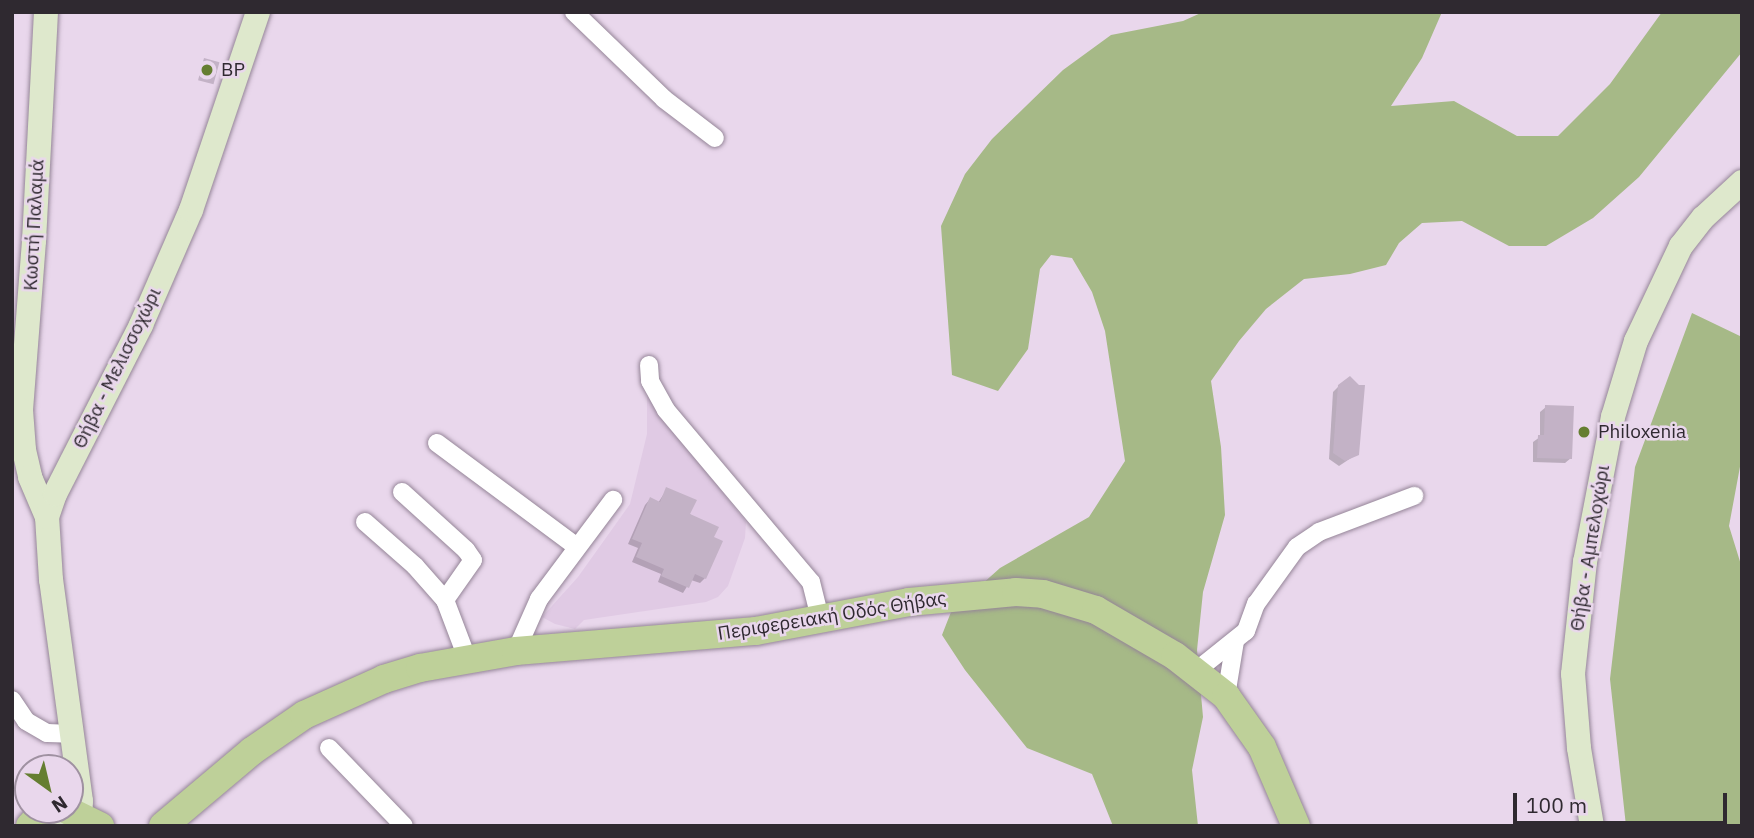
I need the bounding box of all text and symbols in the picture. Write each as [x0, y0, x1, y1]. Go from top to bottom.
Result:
place label: BP [221, 59, 245, 81]
marker: BP [199, 62, 215, 78]
street label: Κωστή Παλαμά [19, 159, 49, 291]
street label: Θήβα - Μελισσοχώρι [68, 284, 166, 452]
place label: Philoxenia [1598, 421, 1686, 443]
marker: Philoxenia [1576, 424, 1592, 440]
street label: Θήβα - Αμπελοχώρι [1566, 463, 1614, 633]
street label: Περιφερειακή Οδός Θήβας [716, 587, 948, 645]
north arrow [14, 754, 84, 824]
scale bar [1516, 778, 1730, 822]
text: N [47, 791, 72, 819]
text: 100 m [1526, 791, 1587, 819]

